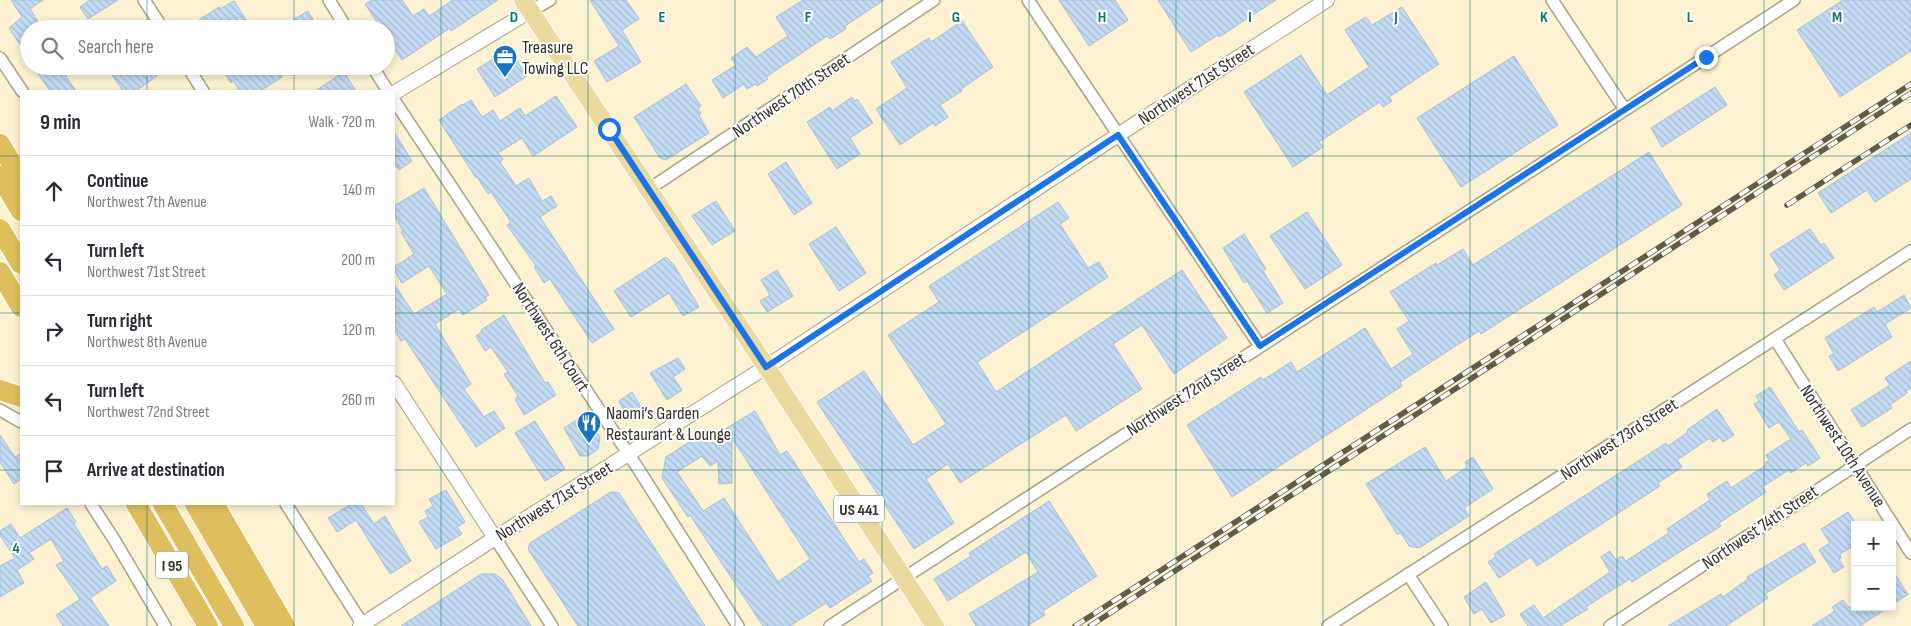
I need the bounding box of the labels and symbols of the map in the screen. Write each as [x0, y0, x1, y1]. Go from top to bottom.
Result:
text: D [510, 8, 518, 27]
text: E [659, 8, 666, 27]
text: F [805, 8, 812, 27]
text: G [952, 8, 960, 27]
text: H [1098, 8, 1106, 27]
text: I [1248, 8, 1252, 27]
text: J [1393, 8, 1398, 27]
text: K [1540, 8, 1548, 27]
text: L [1687, 8, 1694, 27]
text: M [1832, 8, 1842, 27]
place label: Treasure Towing LLC [522, 37, 588, 79]
street label: Northwest 71st Street [1135, 39, 1258, 130]
office icon: Treasure Towing LLC [492, 44, 518, 78]
route end [1695, 46, 1718, 69]
street label: Northwest 70th Street [729, 48, 854, 142]
route start [598, 118, 621, 141]
street label: Northwest 6th Court [508, 279, 594, 396]
street label: Northwest 72nd Street [1123, 348, 1250, 441]
street label: Northwest 10th Avenue [1795, 381, 1890, 511]
street label: Northwest 73rd Street [1557, 393, 1682, 485]
place label: Naomi’s Garden Restaurant & Lounge [606, 403, 731, 445]
restaurant icon: Naomi’s Garden Restaurant & Lounge [576, 410, 602, 444]
street label: Northwest 71st Street [492, 457, 617, 546]
street label: Northwest 74th Street [1698, 481, 1823, 574]
road number: US 441 [834, 496, 884, 522]
text: 4 [12, 539, 20, 558]
road number: I 95 [156, 552, 188, 578]

